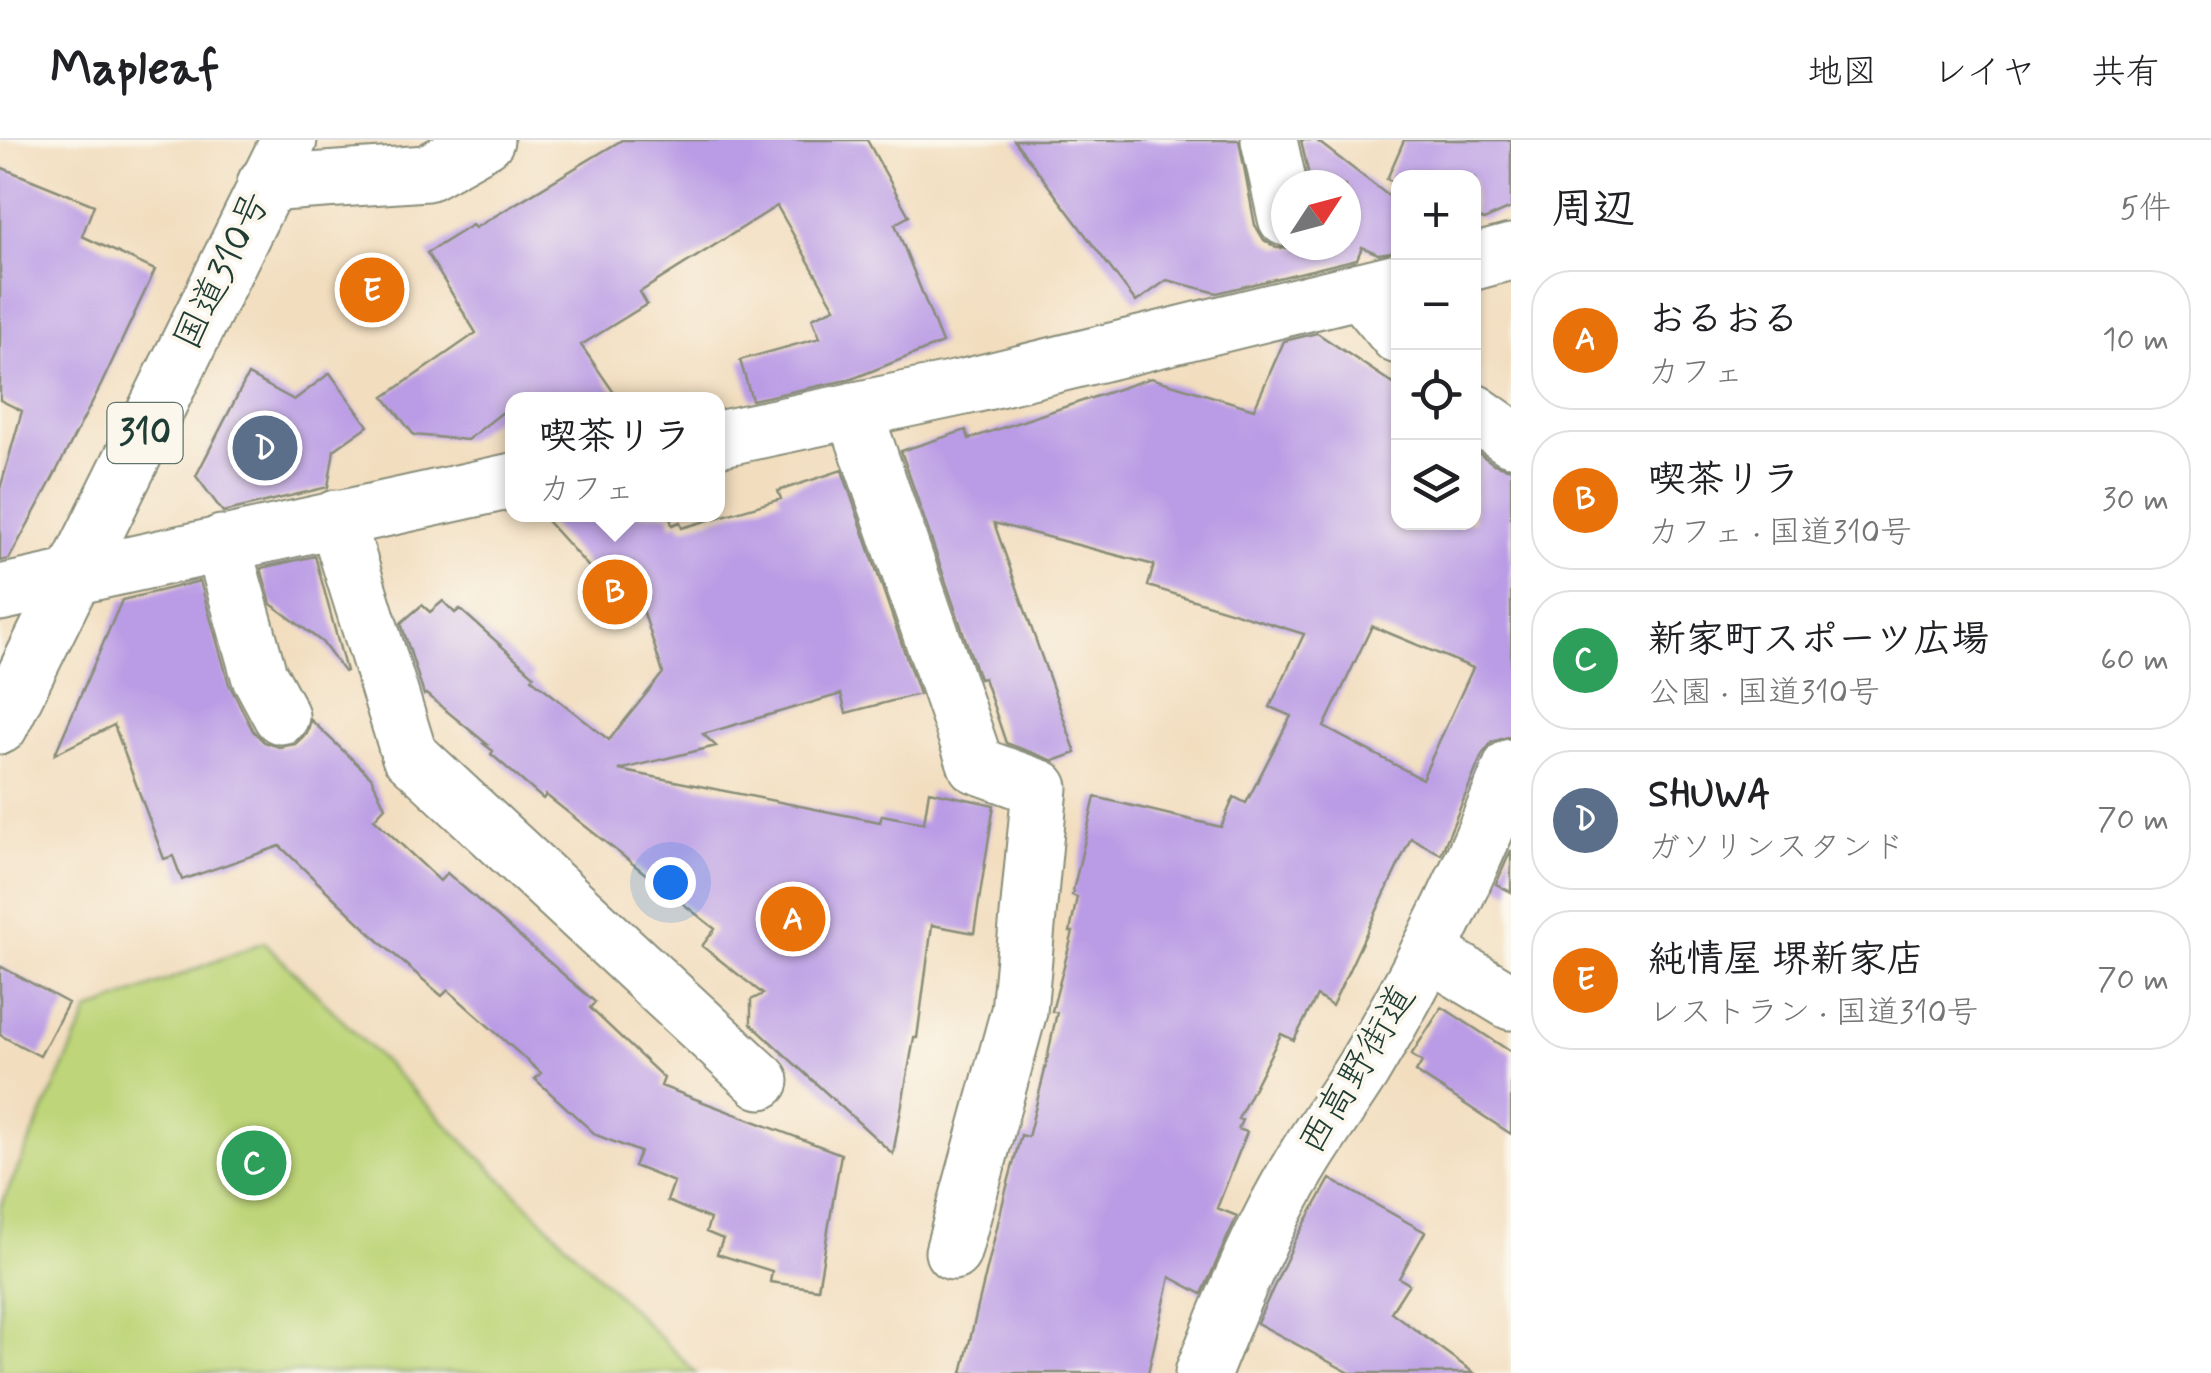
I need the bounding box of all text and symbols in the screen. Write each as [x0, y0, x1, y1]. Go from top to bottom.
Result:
text: Mapleaf [50, 38, 219, 101]
text: 地図 [1807, 50, 1877, 96]
text: レイヤ [1932, 50, 2036, 96]
text: 共有 [2091, 50, 2161, 96]
north arrow [1271, 170, 1361, 260]
map controls [1391, 170, 1481, 530]
button: + [1391, 170, 1481, 260]
text: 周辺 [1551, 183, 1635, 238]
street label: 国道310号 [164, 184, 282, 358]
text: 5件 [2120, 188, 2171, 230]
pin: E [340, 252, 404, 328]
button: − [1391, 260, 1481, 350]
text: おるおる [1648, 296, 1800, 345]
text: A [1575, 319, 1596, 361]
text: 10 m [2102, 319, 2169, 361]
button: locate [1391, 350, 1481, 440]
text: カフェ [1648, 352, 1744, 394]
popup [505, 392, 725, 522]
road number: 310 [108, 403, 182, 463]
pin: D [232, 410, 298, 486]
text: 喫茶リラ [539, 413, 691, 462]
button: layers [1391, 440, 1481, 530]
text: 喫茶リラ [1648, 456, 1800, 505]
text: カフェ [539, 469, 635, 511]
text: B [1575, 479, 1596, 521]
text: 30 m [2102, 479, 2169, 521]
text: カフェ · 国道310号 [1648, 512, 1912, 554]
pin: B [582, 554, 648, 630]
text: 新家町スポーツ広場 [1648, 616, 1989, 665]
text: C [1574, 639, 1597, 681]
text: 60 m [2100, 639, 2169, 681]
text: 公園 · 国道310号 [1648, 672, 1880, 714]
text: SHUWA [1648, 771, 1771, 820]
text: D [1574, 799, 1597, 841]
text: 70 m [2097, 799, 2169, 841]
text: ガソリンスタンド [1648, 827, 1905, 869]
your location [645, 857, 696, 908]
pin: A [760, 882, 826, 956]
text: 純情屋 堺新家店 [1648, 936, 1924, 985]
text: E [1576, 959, 1595, 1001]
text: 70 m [2097, 959, 2169, 1001]
street label: 西高野街道 [1288, 976, 1428, 1164]
text: レストラン · 国道310号 [1648, 992, 1979, 1034]
pin: C [222, 1126, 286, 1200]

